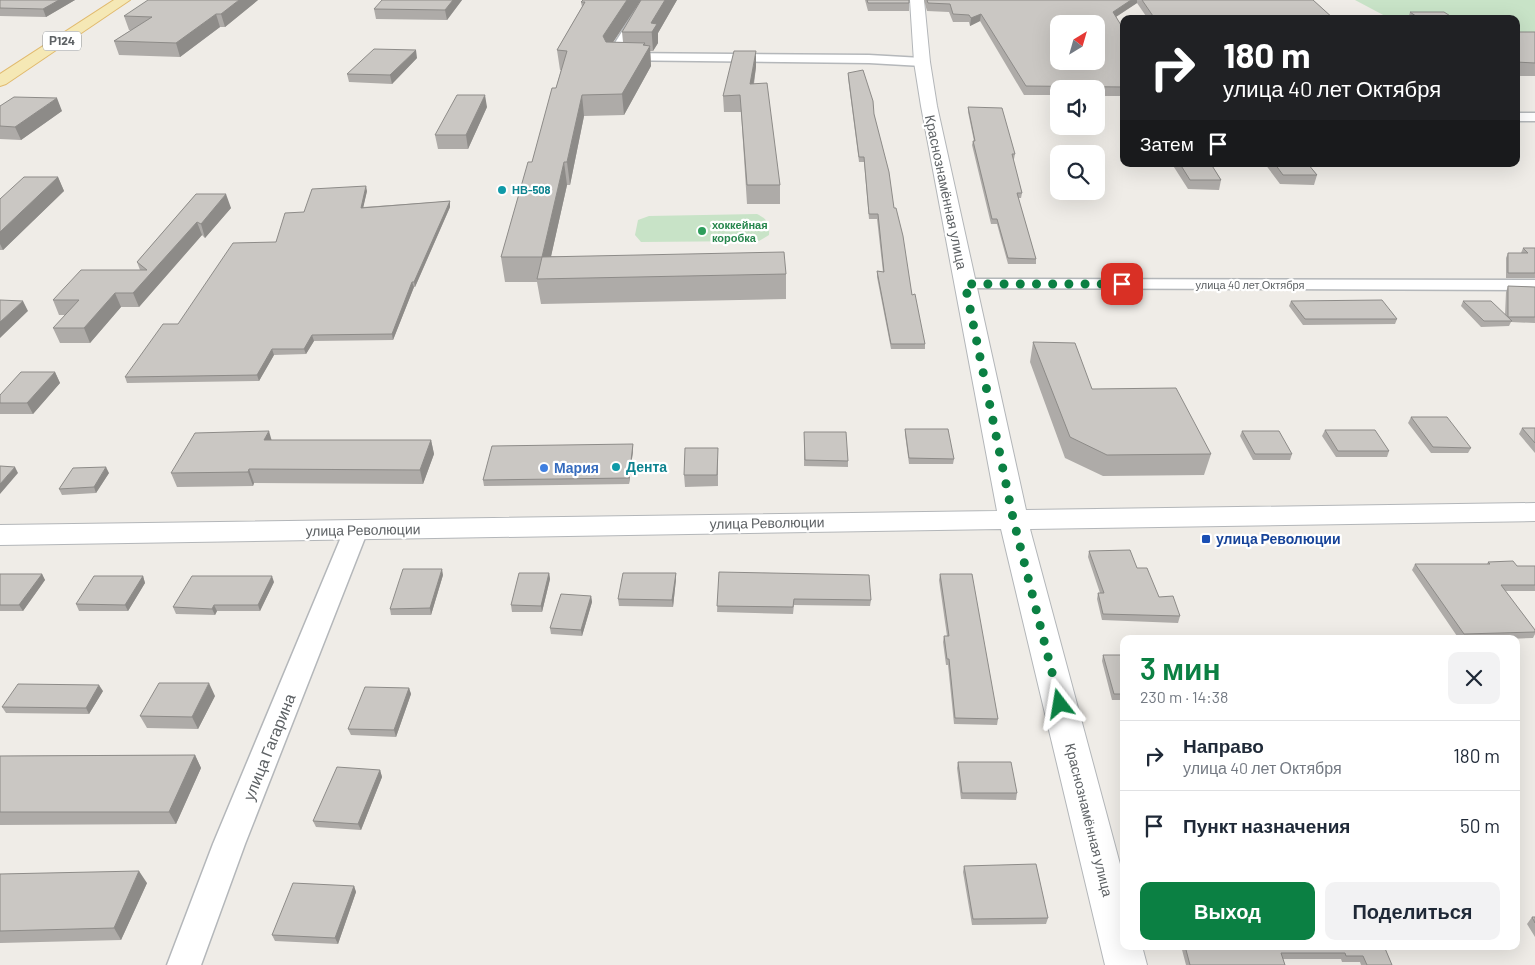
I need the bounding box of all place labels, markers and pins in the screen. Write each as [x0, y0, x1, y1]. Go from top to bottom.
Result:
place label: НВ-508 [512, 183, 551, 196]
marker: НВ-508 [496, 184, 508, 196]
place label: хоккейная коробка [712, 218, 768, 244]
marker: хоккейная коробка [696, 225, 708, 237]
pin [1101, 263, 1143, 305]
place label: Дента [626, 458, 667, 475]
place label: Мария [554, 459, 599, 476]
marker: Дента [610, 461, 622, 473]
marker: Мария [538, 462, 550, 474]
place label: улица Революции [1216, 530, 1341, 547]
marker: улица Революции [1200, 533, 1212, 545]

